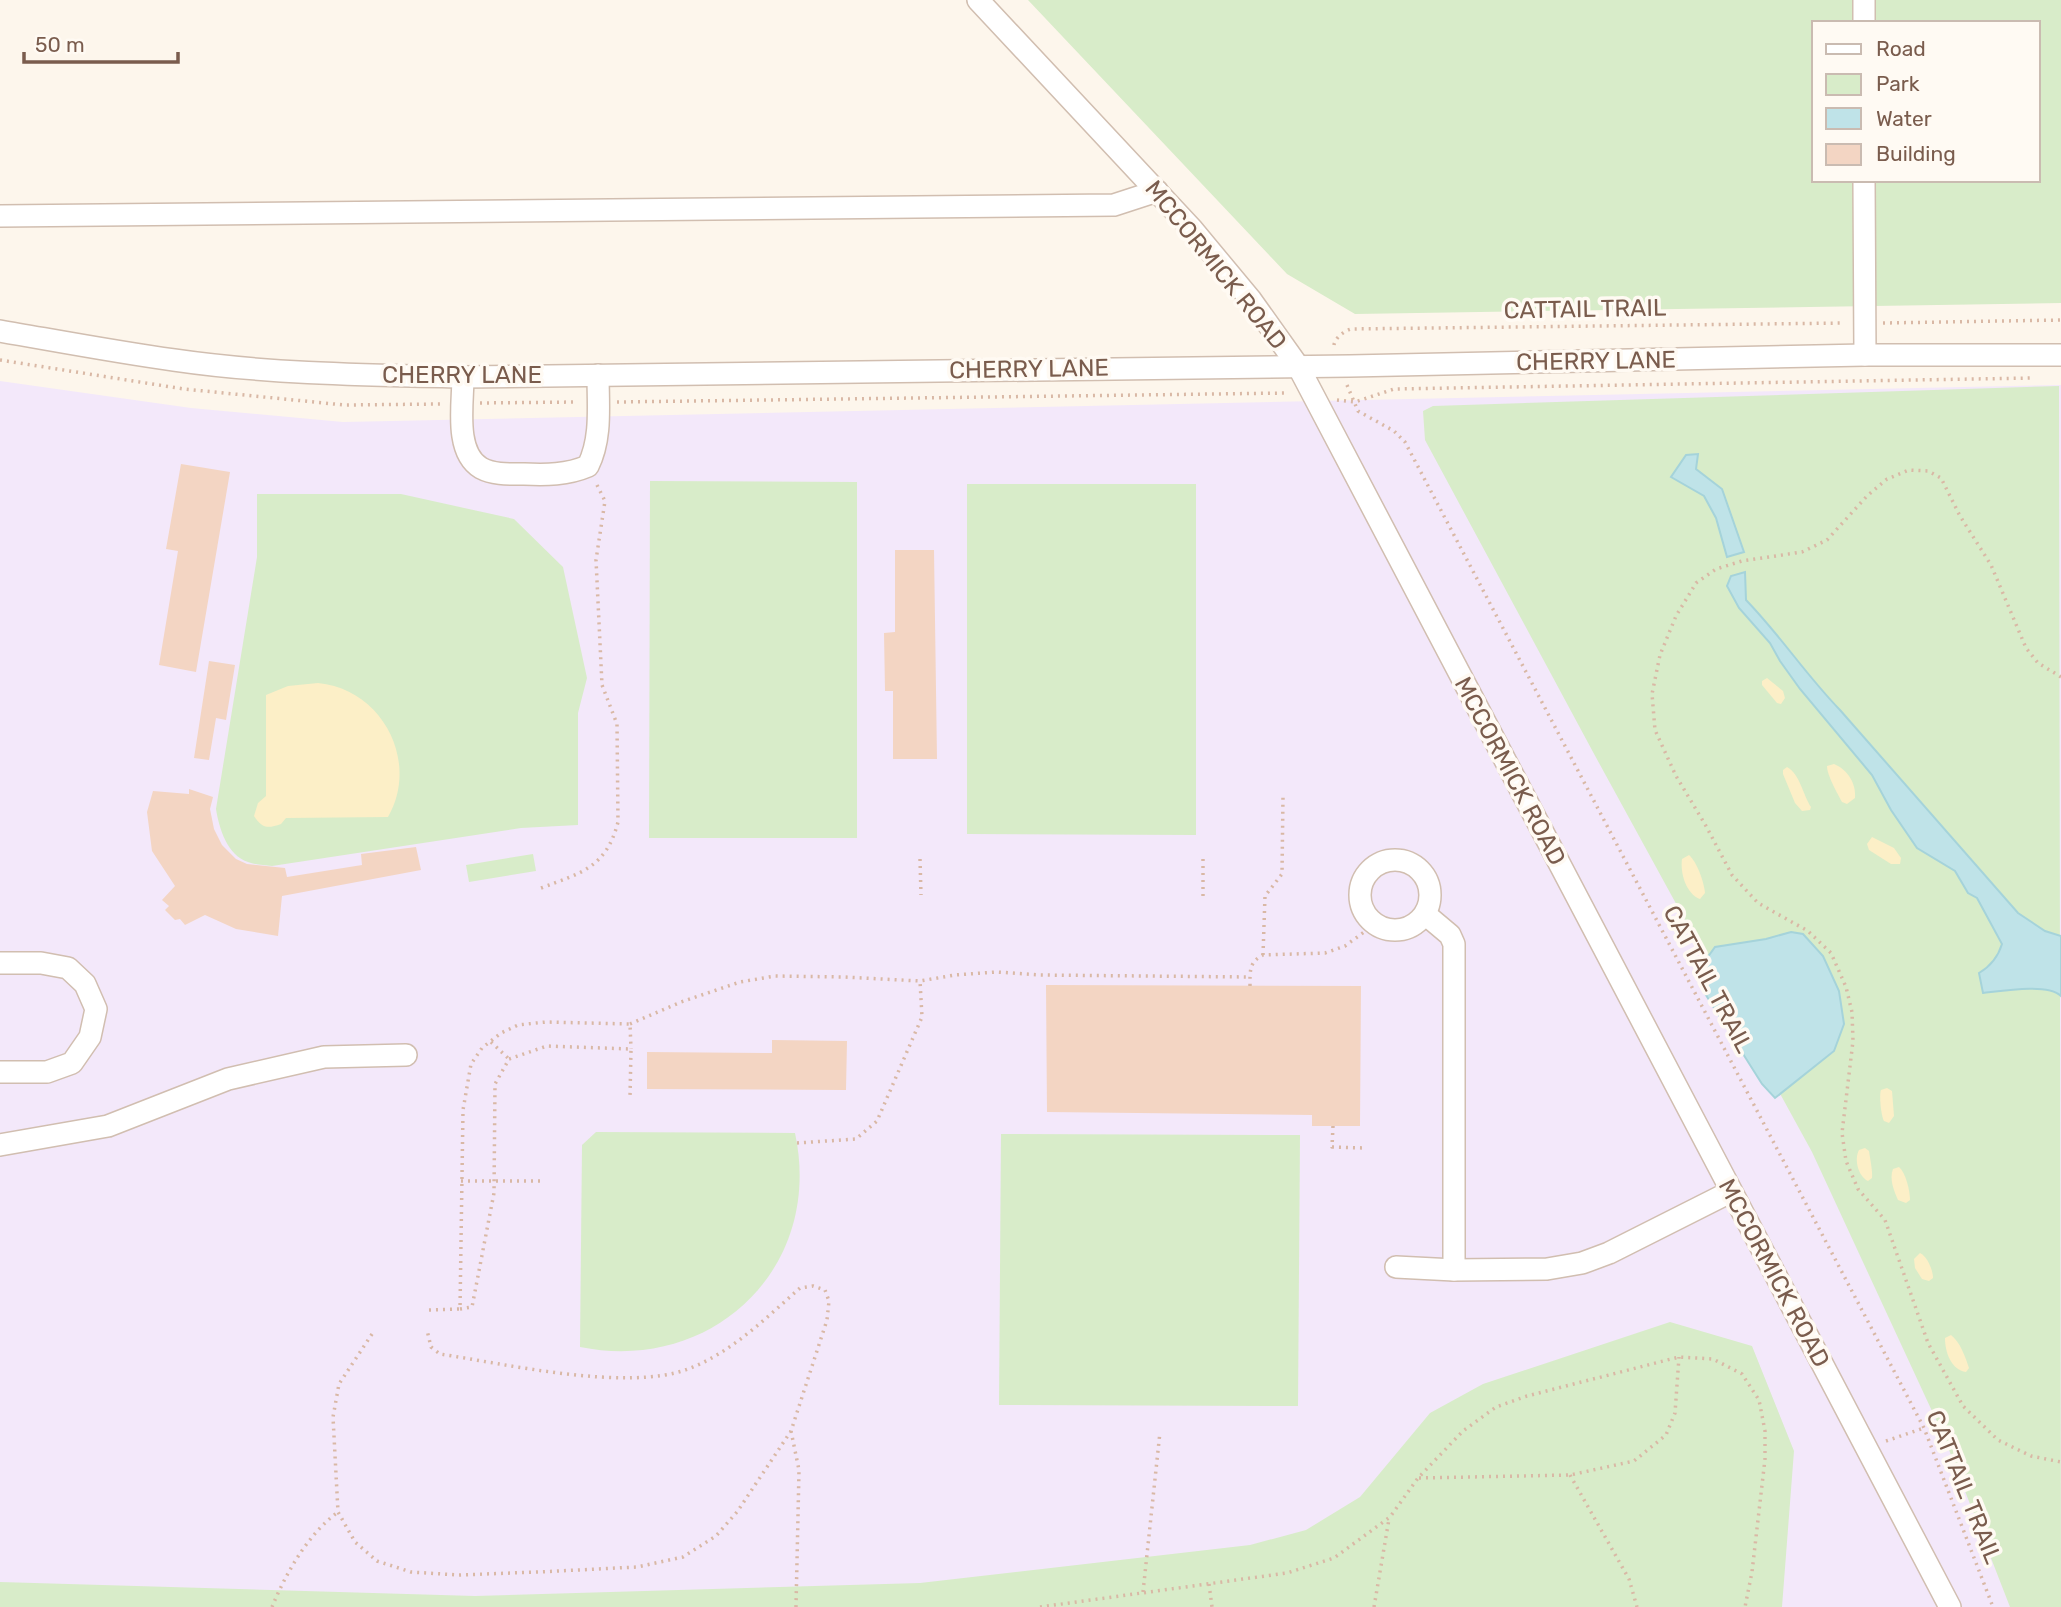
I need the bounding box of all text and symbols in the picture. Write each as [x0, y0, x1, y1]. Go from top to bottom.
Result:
scale bar [24, 21, 178, 65]
legend [1812, 21, 2040, 182]
text: 50 m [35, 32, 85, 57]
text: Road [1876, 36, 1926, 61]
text: Park [1876, 71, 1920, 96]
text: Water [1876, 106, 1932, 131]
text: Building [1876, 141, 1956, 166]
street label: MCCORMICK ROAD [1139, 175, 1293, 355]
street label: CATTAIL TRAIL [1503, 294, 1667, 324]
street label: CHERRY LANE [1516, 346, 1676, 376]
street label: CHERRY LANE [949, 354, 1109, 384]
street label: CHERRY LANE [382, 361, 542, 389]
street label: MCCORMICK ROAD [1449, 672, 1571, 870]
street label: CATTAIL TRAIL [1657, 901, 1759, 1058]
street label: MCCORMICK ROAD [1713, 1174, 1835, 1372]
street label: CATTAIL TRAIL [1921, 1406, 2008, 1568]

